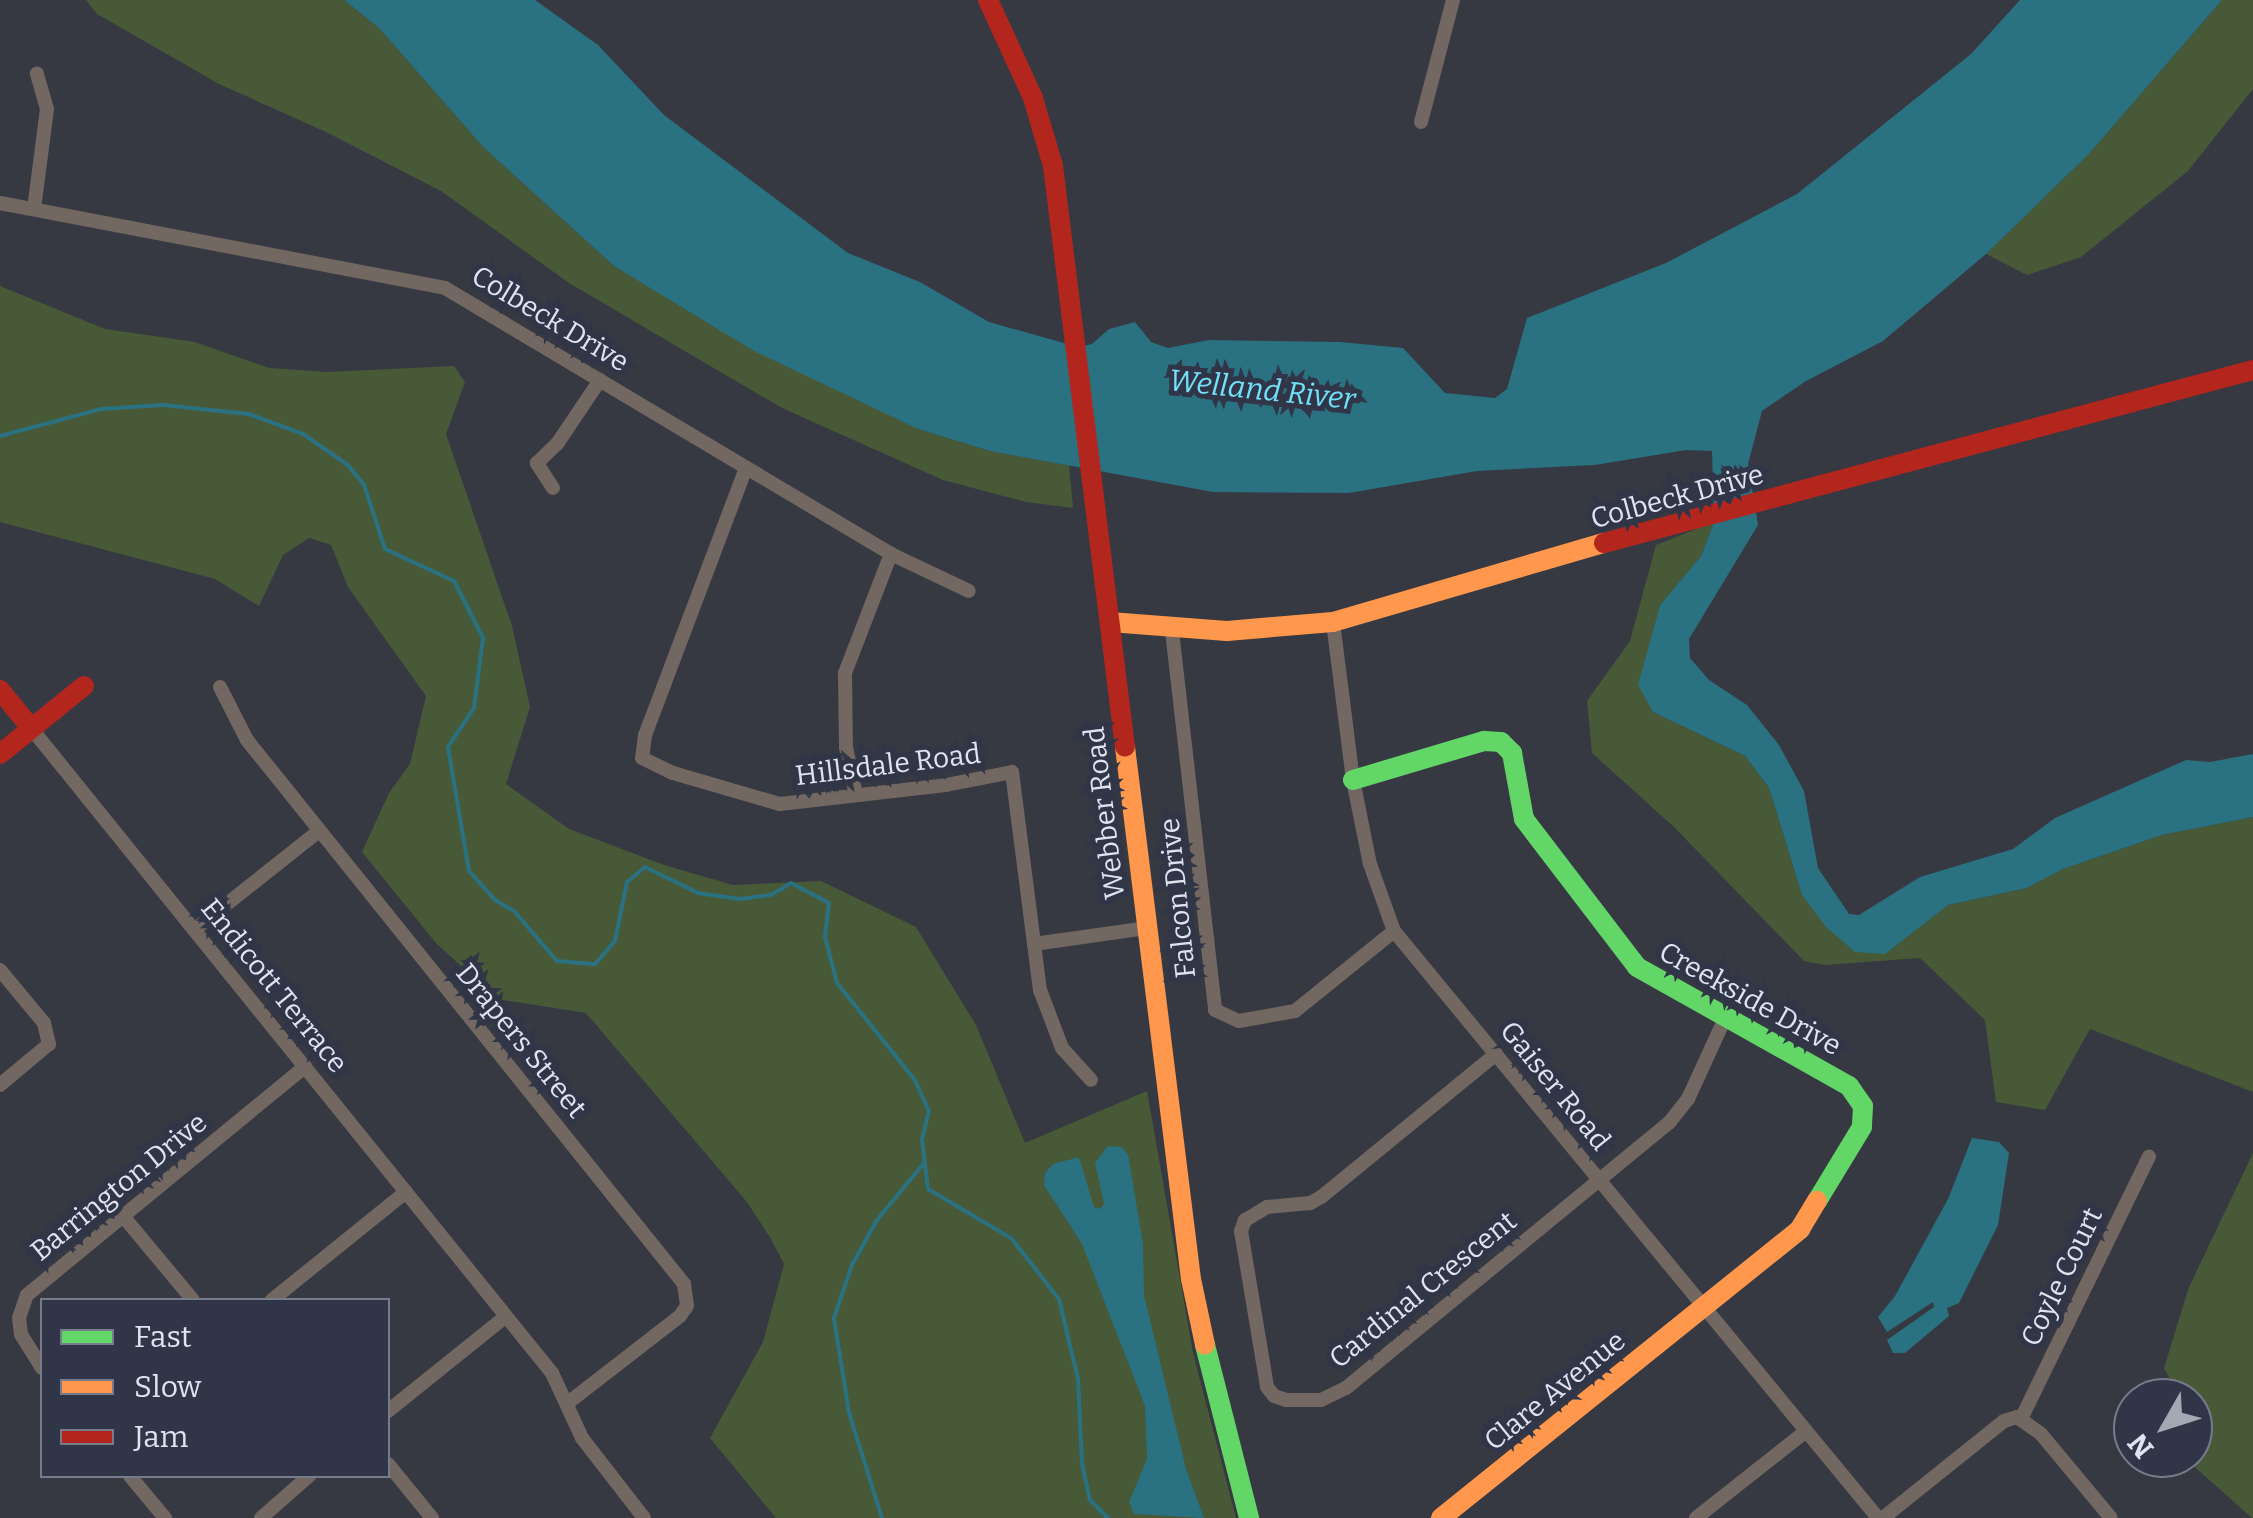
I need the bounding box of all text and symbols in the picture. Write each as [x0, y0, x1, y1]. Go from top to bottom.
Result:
street label: Colbeck Drive [465, 259, 635, 379]
water label: Welland River [1167, 362, 1357, 418]
street label: Colbeck Drive [1587, 458, 1767, 536]
street label: Webber Road [1078, 725, 1132, 901]
street label: Hillsdale Road [793, 737, 983, 793]
street label: Falcon Drive [1153, 816, 1203, 980]
street label: Endicott Terrace [194, 892, 354, 1080]
street label: Creekside Drive [1653, 935, 1847, 1063]
street label: Drapers Street [449, 957, 593, 1125]
street label: Gaiser Road [1493, 1015, 1617, 1157]
street label: Barrington Drive [24, 1106, 214, 1268]
street label: Coyle Court [2014, 1202, 2110, 1352]
street label: Cardinal Crescent [1323, 1204, 1523, 1376]
legend [40, 1298, 390, 1478]
text: Fast [134, 1319, 192, 1355]
street label: Clare Avenue [1478, 1324, 1632, 1458]
text: Slow [134, 1369, 201, 1405]
north arrow [2113, 1378, 2213, 1478]
text: Jam [134, 1419, 188, 1455]
text: N [2121, 1427, 2160, 1465]

